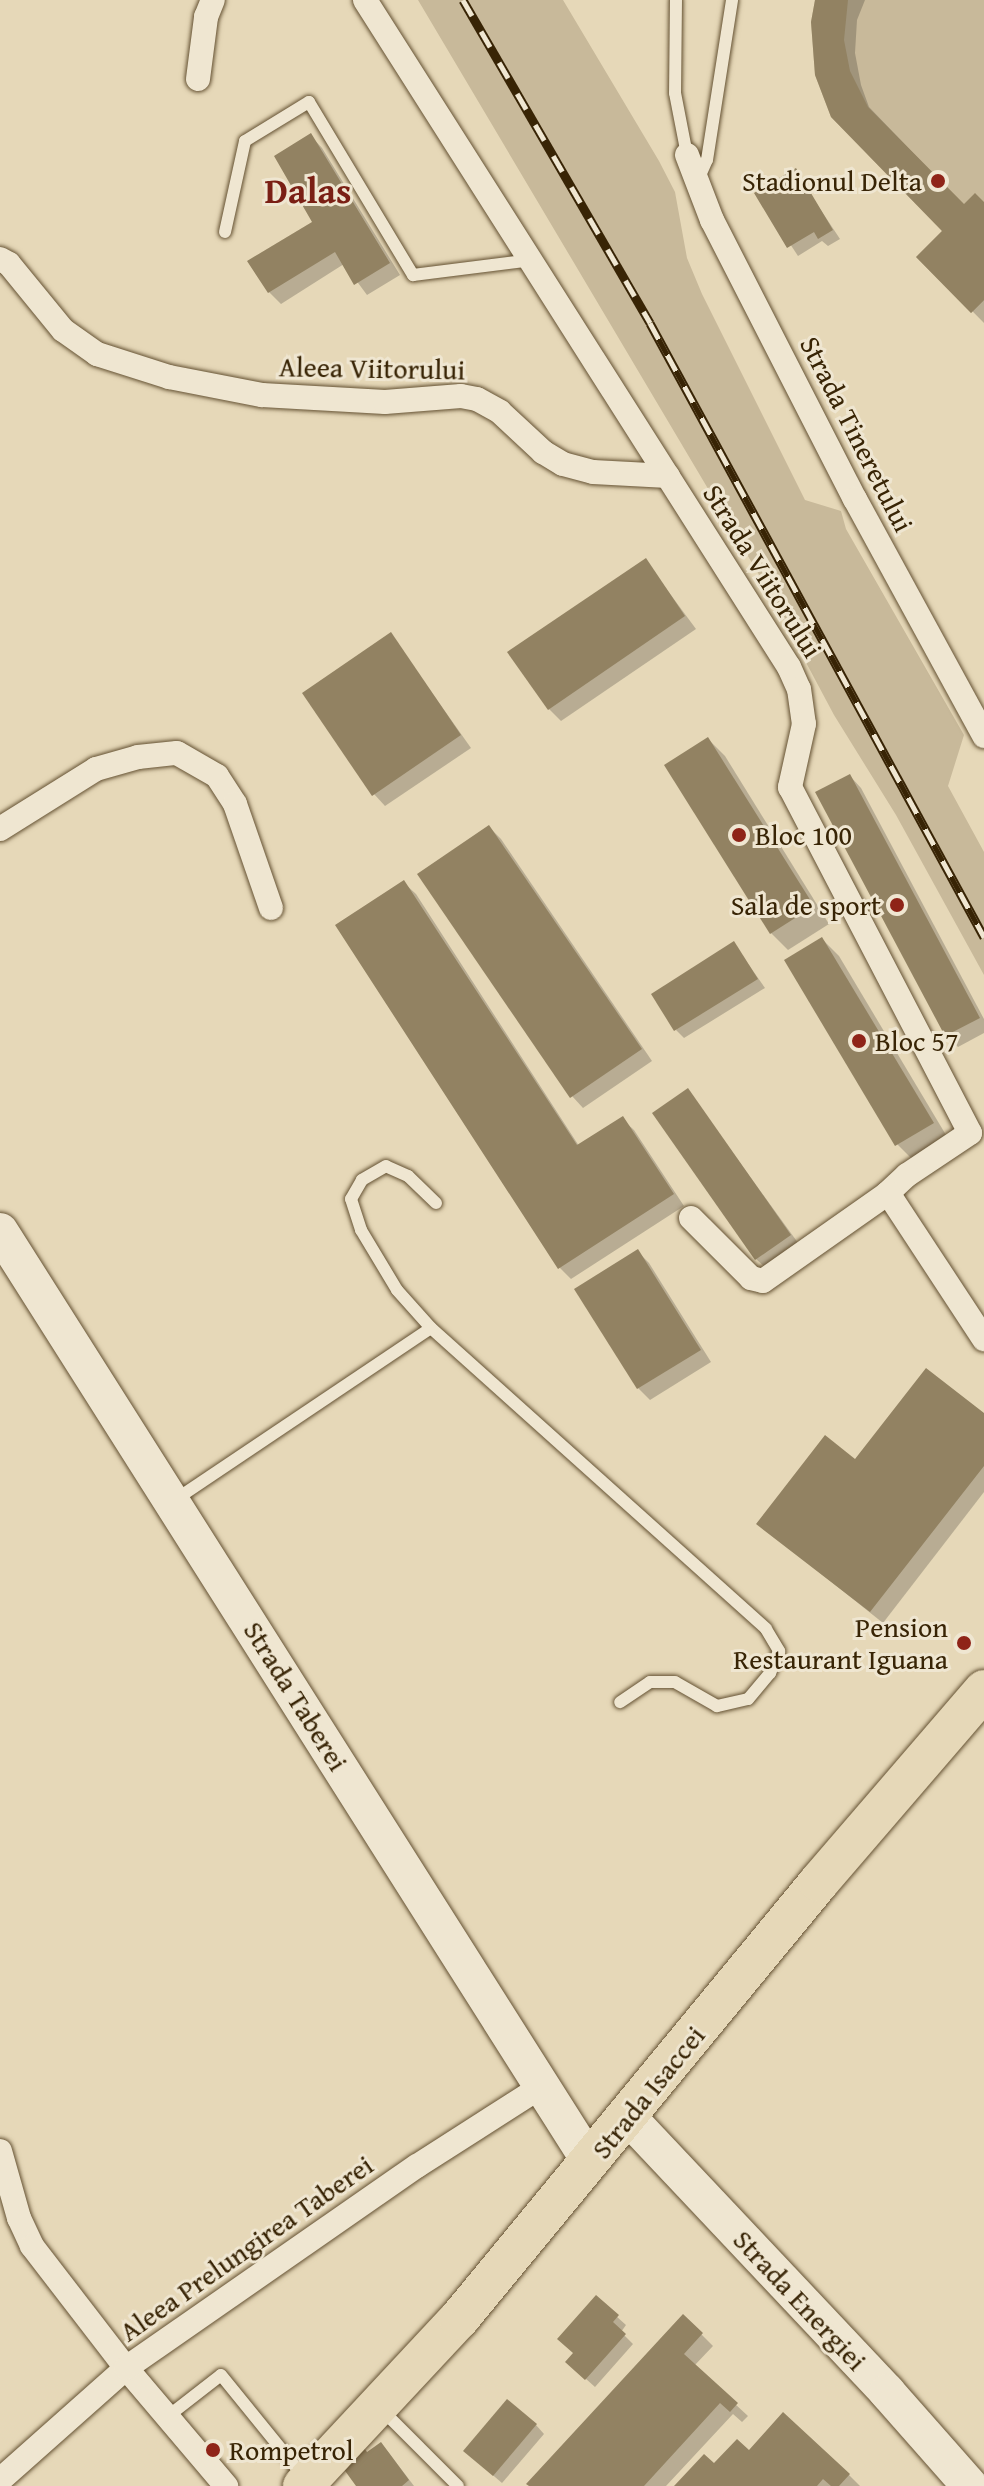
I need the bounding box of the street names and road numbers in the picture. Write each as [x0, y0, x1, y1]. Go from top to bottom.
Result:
street label: Strada Tineretului [793, 331, 921, 537]
street label: Aleea Viitorului [279, 350, 465, 386]
street label: Strada Viitorului [696, 478, 830, 664]
street label: Strada Taberei [237, 1615, 355, 1777]
street label: Strada Isaccei [584, 2019, 712, 2165]
street label: Aleea Prelungirea Taberei [113, 2148, 379, 2348]
street label: Strada Energiei [726, 2223, 874, 2377]

